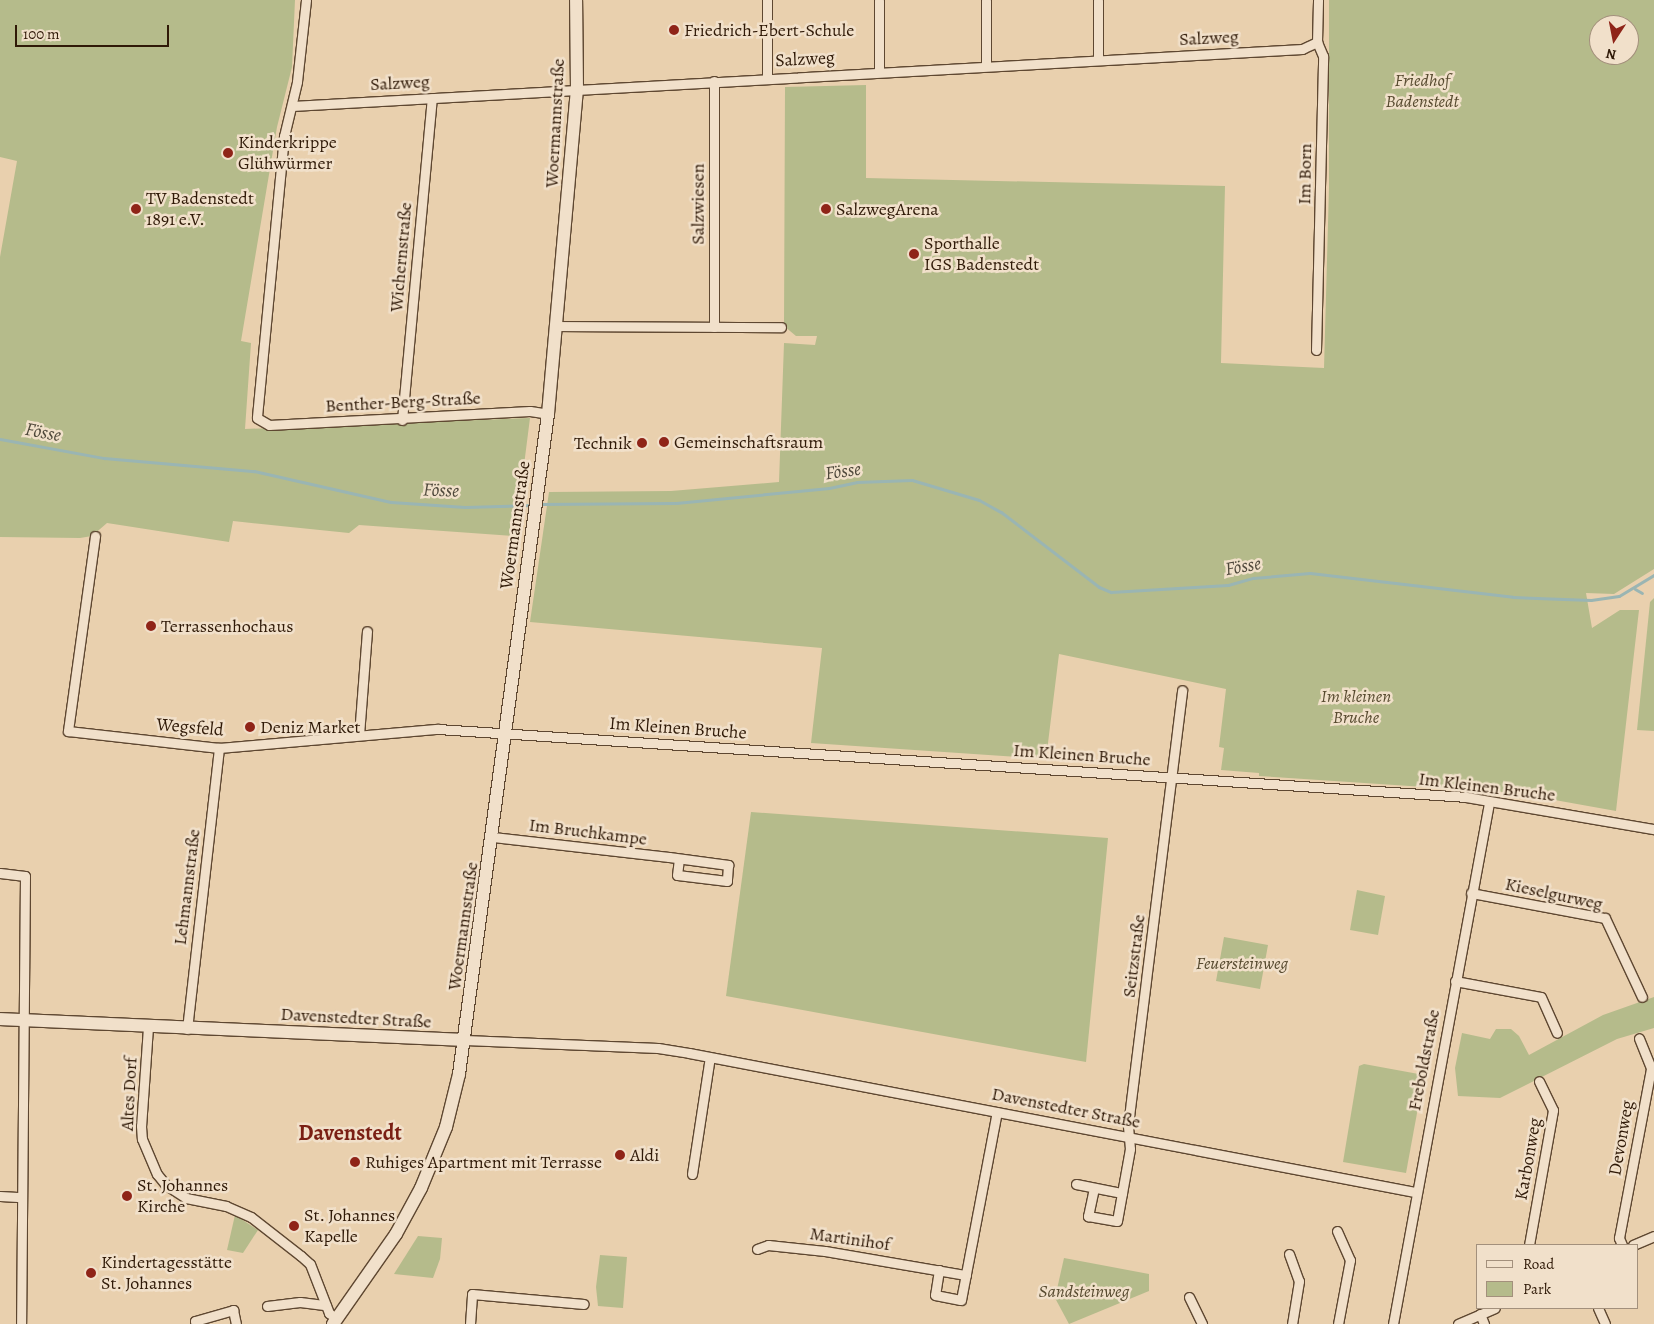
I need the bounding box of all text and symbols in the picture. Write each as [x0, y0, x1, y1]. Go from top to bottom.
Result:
scale bar [18, 15, 171, 47]
north arrow [1589, 15, 1639, 65]
place label: Friedrich-Ebert-Schule [684, 19, 854, 41]
text: 100 m [23, 24, 60, 44]
marker: Friedrich-Ebert-Schule [668, 24, 680, 36]
street label: Salzweg [1179, 26, 1239, 50]
text: N [1604, 44, 1618, 65]
street label: Salzweg [775, 47, 835, 71]
street label: Woermannstraße [541, 58, 569, 188]
park label: Friedhof Badenstedt [1385, 70, 1459, 112]
street label: Salzweg [370, 71, 430, 95]
place label: Kinderkrippe Glühwürmer [238, 132, 337, 174]
street label: Im Born [1294, 143, 1316, 205]
marker: Kinderkrippe Glühwürmer [222, 147, 234, 159]
street label: Salzwiesen [687, 163, 709, 245]
place label: TV Badenstedt 1891 e.V. [146, 188, 254, 230]
place label: SalzwegArena [836, 198, 939, 220]
street label: Wichernstraße [385, 201, 417, 313]
marker: TV Badenstedt 1891 e.V. [130, 203, 142, 215]
marker: SalzwegArena [820, 203, 832, 215]
place label: Sporthalle IGS Badenstedt [924, 233, 1039, 276]
marker: Sporthalle IGS Badenstedt [908, 248, 920, 260]
street label: Benther-Berg-Straße [325, 387, 481, 417]
water label: Fösse [23, 418, 63, 448]
place label: Gemeinschaftsraum [674, 431, 823, 453]
place label: Technik [574, 432, 632, 454]
marker: Gemeinschaftsraum [658, 436, 670, 448]
marker: Technik [636, 437, 648, 449]
water label: Fösse [824, 458, 862, 486]
street label: Woermannstraße [495, 459, 535, 591]
water label: Fösse [423, 479, 459, 503]
water label: Fösse [1223, 553, 1263, 581]
place label: Terrassenhochaus [161, 615, 293, 637]
marker: Terrassenhochaus [145, 620, 157, 632]
park label: Im kleinen Bruche [1321, 686, 1391, 729]
street label: Im Kleinen Bruche [609, 712, 747, 744]
street label: Wegsfeld [156, 713, 224, 741]
place label: Deniz Market [260, 716, 360, 738]
marker: Deniz Market [244, 721, 256, 733]
street label: Im Kleinen Bruche [1013, 739, 1151, 771]
street label: Im Kleinen Bruche [1417, 768, 1557, 806]
street label: Im Bruchkampe [528, 814, 648, 850]
street label: Lehmannstraße [169, 828, 205, 946]
street label: Woermannstraße [443, 860, 483, 992]
street label: Kieselgurweg [1503, 873, 1605, 915]
street label: Seitzstraße [1118, 913, 1150, 999]
park label: Feuersteinweg [1196, 952, 1288, 974]
street label: Davenstedter Straße [280, 1003, 432, 1033]
street label: Freboldstraße [1404, 1007, 1444, 1113]
street label: Altes Dorf [116, 1057, 142, 1131]
street label: Davenstedter Straße [990, 1083, 1142, 1133]
street label: Devonweg [1604, 1099, 1638, 1177]
street label: Karbonweg [1510, 1116, 1546, 1202]
district label: Davenstedt [298, 1121, 402, 1147]
place label: Aldi [630, 1144, 659, 1166]
marker: Aldi [614, 1149, 626, 1161]
place label: Ruhiges Apartment mit Terrasse [365, 1151, 602, 1173]
marker: Ruhiges Apartment mit Terrasse [349, 1156, 361, 1168]
place label: St. Johannes Kirche [137, 1175, 229, 1218]
marker: St. Johannes Kirche [121, 1190, 133, 1202]
place label: St. Johannes Kapelle [304, 1205, 396, 1248]
marker: St. Johannes Kapelle [288, 1220, 300, 1232]
street label: Martinihof [808, 1223, 892, 1255]
legend [1476, 1244, 1639, 1309]
place label: Kindertagesstätte St. Johannes [101, 1252, 232, 1294]
text: Road [1523, 1254, 1554, 1274]
marker: Kindertagesstätte St. Johannes [85, 1267, 97, 1279]
text: Park [1523, 1279, 1551, 1299]
park label: Sandsteinweg [1039, 1280, 1129, 1302]

